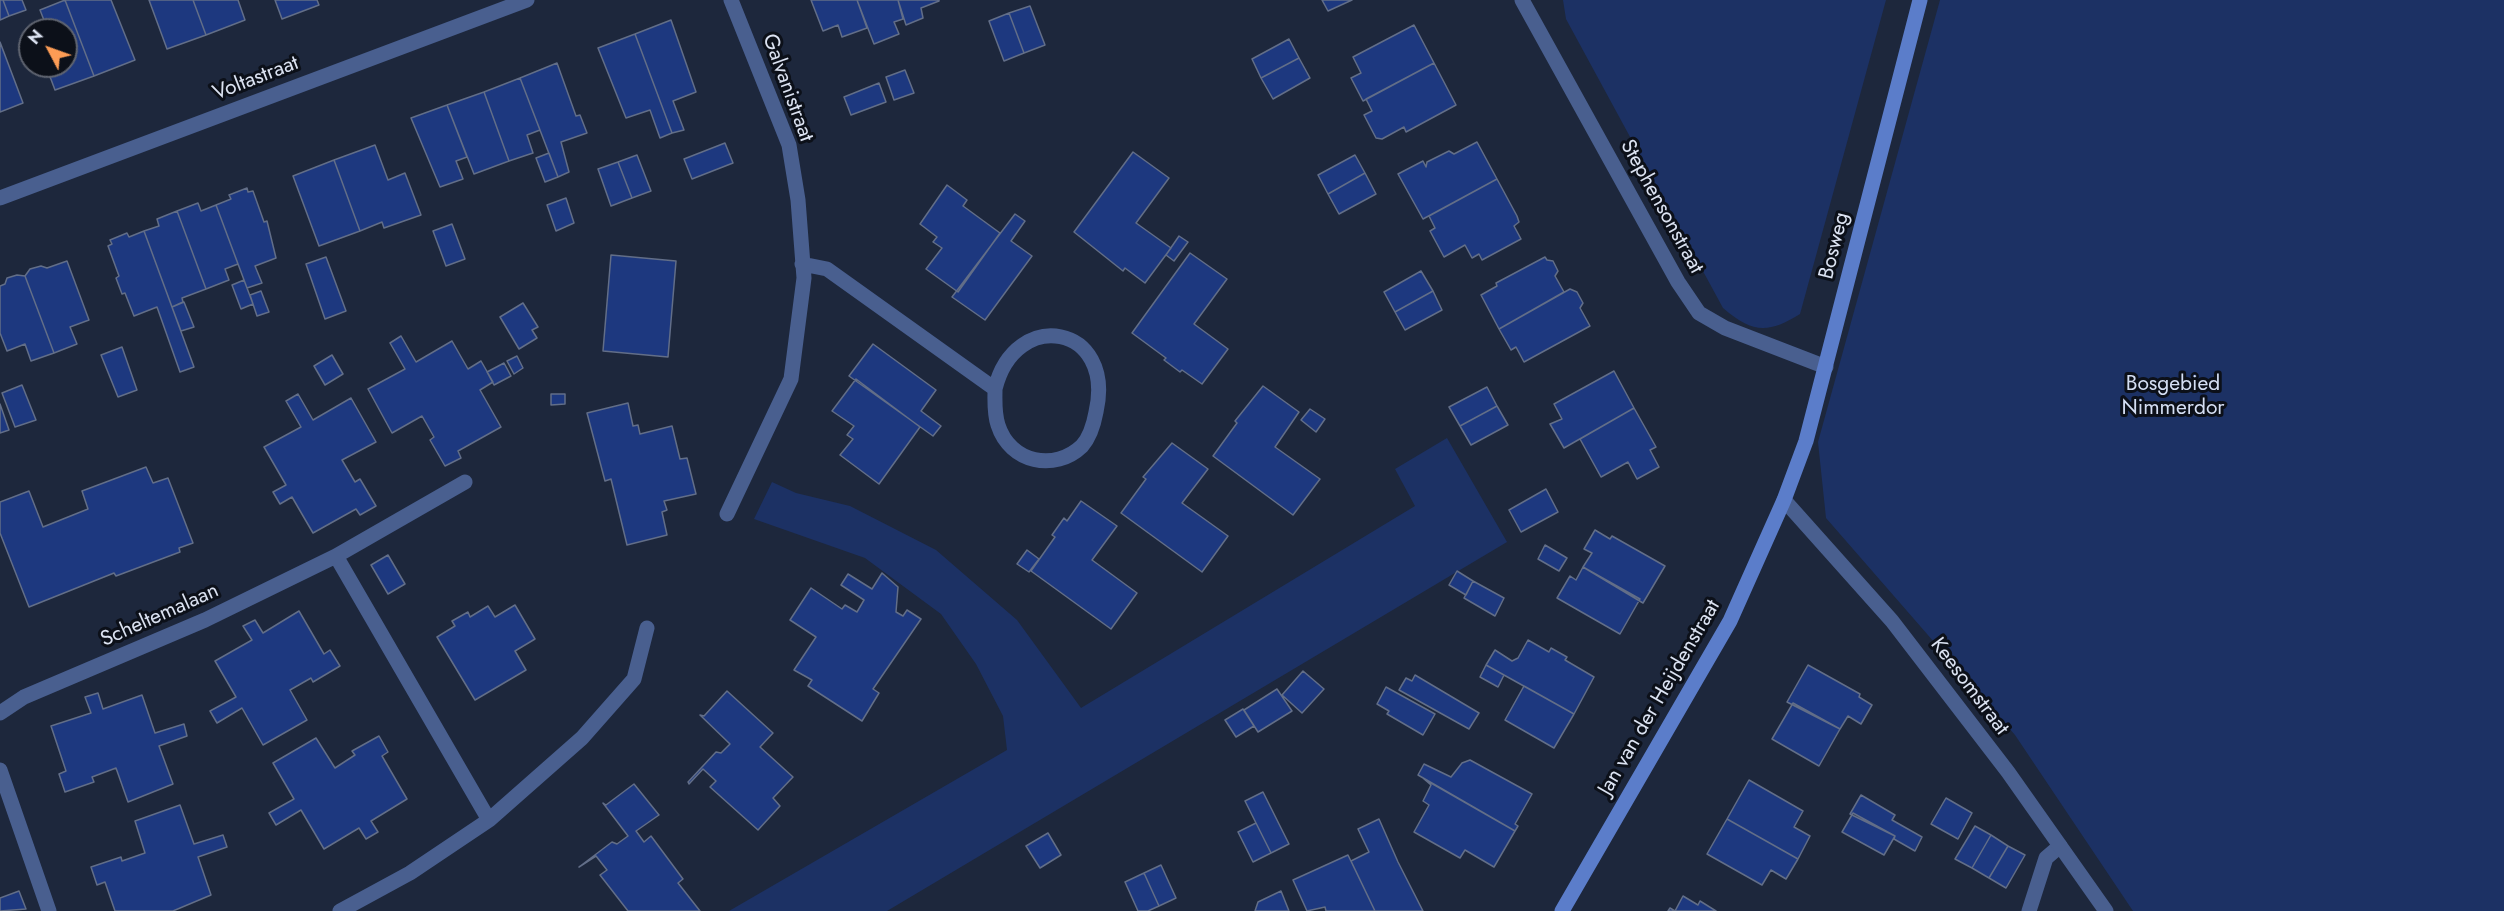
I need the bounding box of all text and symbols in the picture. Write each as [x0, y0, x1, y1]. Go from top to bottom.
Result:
north arrow [18, 18, 78, 78]
text: N [23, 25, 48, 50]
street label: Galvanistraat [756, 31, 818, 145]
street label: Voltastraat [210, 51, 302, 107]
street label: Stephensonstraat [1614, 136, 1708, 278]
street label: Bosweg [1815, 210, 1855, 282]
park label: Bosgebied Nimmerdor [2121, 372, 2225, 422]
street label: Scheltemalaan [97, 579, 223, 653]
street label: Jan van der Heijdenstraat [1594, 596, 1726, 800]
street label: Keesomstraat [1924, 633, 2014, 741]

